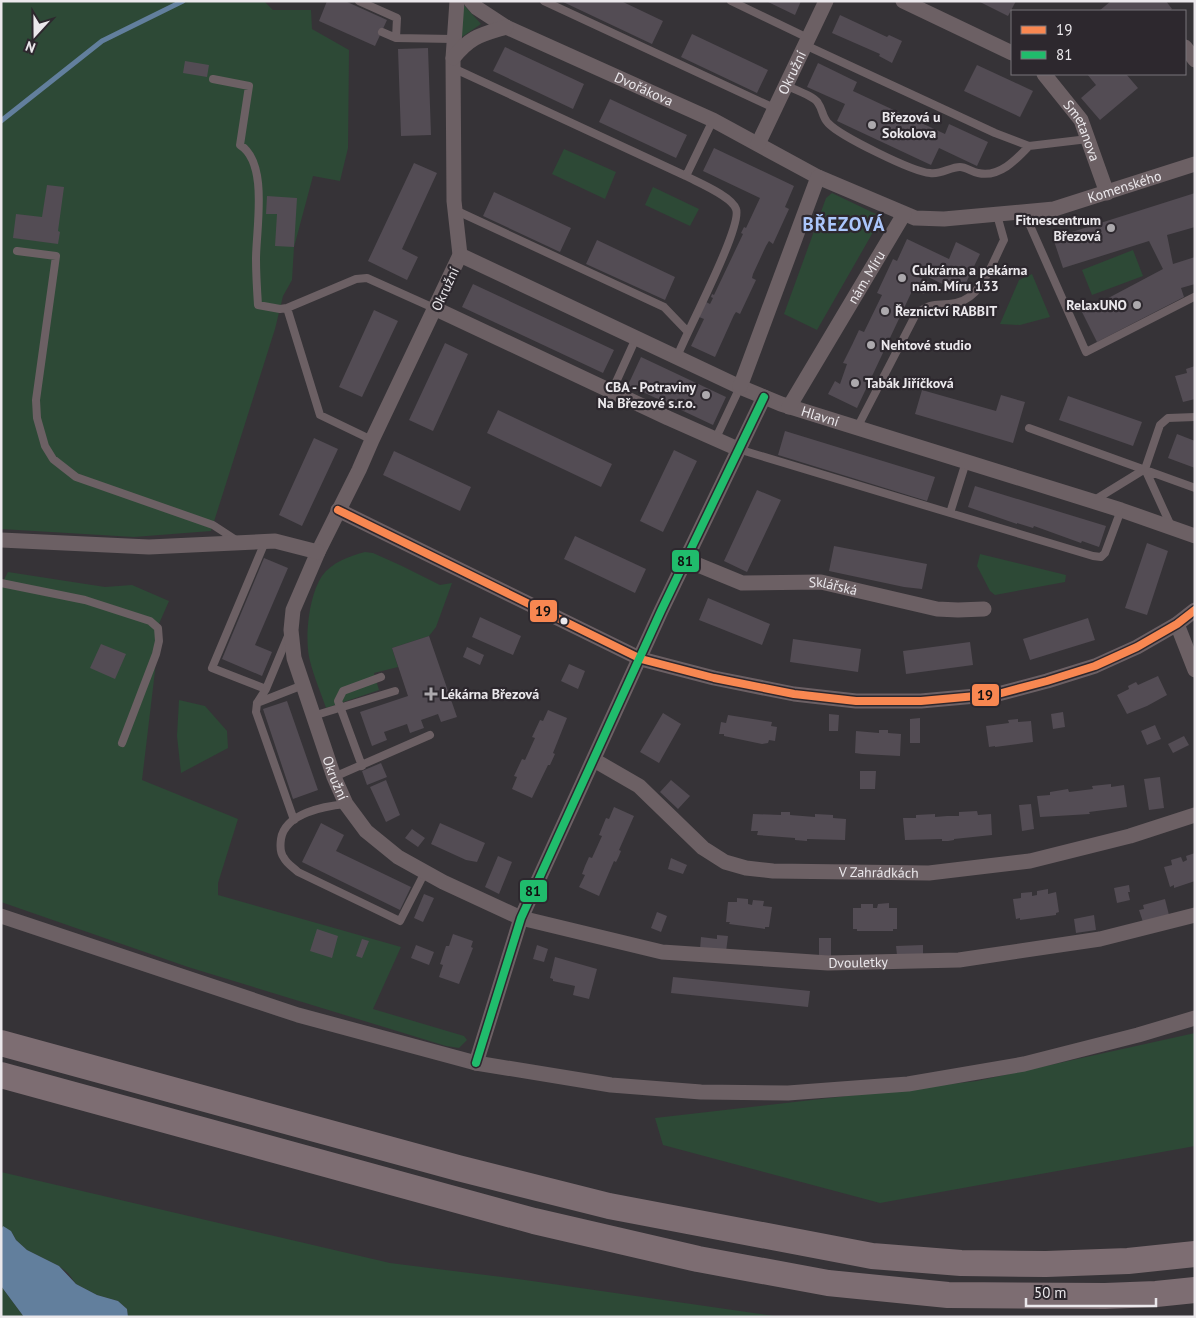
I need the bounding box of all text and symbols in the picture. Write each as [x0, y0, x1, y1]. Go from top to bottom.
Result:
north arrow [10, 10, 60, 60]
legend [1011, 10, 1186, 75]
text: 19 [1056, 20, 1072, 39]
text: N [23, 37, 38, 57]
text: 81 [1056, 45, 1072, 64]
street label: Okružní [774, 48, 810, 97]
street label: Dvořákova [612, 68, 676, 110]
street label: Smetanova [1059, 96, 1104, 164]
place label: Březová u Sokolova [882, 108, 941, 142]
marker: Březová u Sokolova [866, 119, 878, 131]
street label: Komenského [1085, 166, 1164, 207]
place label: Fitnescentrum Březová [1015, 211, 1101, 245]
district label: BŘEZOVÁ [802, 212, 886, 236]
marker: Fitnescentrum Březová [1105, 222, 1117, 234]
street label: nám. Míru [844, 247, 889, 307]
place label: Cukrárna a pekárna nám. Míru 133 [912, 261, 1027, 295]
street label: Okružní [427, 264, 463, 314]
marker: Cukrárna a pekárna nám. Míru 133 [896, 272, 908, 284]
place label: RelaxUNO [1066, 296, 1127, 314]
marker: RelaxUNO [1131, 299, 1143, 311]
place label: Řeznictví RABBIT [895, 302, 997, 320]
marker: Řeznictví RABBIT [879, 305, 891, 317]
place label: Nehtové studio [881, 336, 972, 354]
marker: Nehtové studio [865, 339, 877, 351]
place label: Tabák Jiříčková [865, 374, 954, 392]
marker: Tabák Jiříčková [849, 377, 861, 389]
place label: CBA - Potraviny Na Březové s.r.o. [598, 378, 696, 412]
marker: CBA - Potraviny Na Březové s.r.o. [700, 389, 712, 401]
street label: Hlavní [799, 402, 842, 431]
line badge: 81 [671, 549, 700, 573]
text: 81 [677, 552, 693, 570]
street label: Sklářská [809, 573, 859, 599]
line badge: 19 [529, 599, 558, 623]
text: 19 [535, 602, 551, 620]
unlabelled marker [559, 616, 569, 626]
line badge: 19 [971, 683, 1000, 707]
place label: Lékárna Březová [441, 685, 539, 703]
text: 19 [977, 686, 993, 704]
marker: Lékárna Březová [425, 688, 437, 700]
street label: Okružní [319, 753, 352, 803]
street label: V Zahrádkách [838, 863, 919, 882]
line badge: 81 [519, 879, 548, 903]
text: 81 [525, 882, 541, 900]
street label: Dvouletky [828, 953, 889, 972]
scale bar [1026, 1276, 1156, 1308]
text: 50 m [1034, 1283, 1067, 1302]

